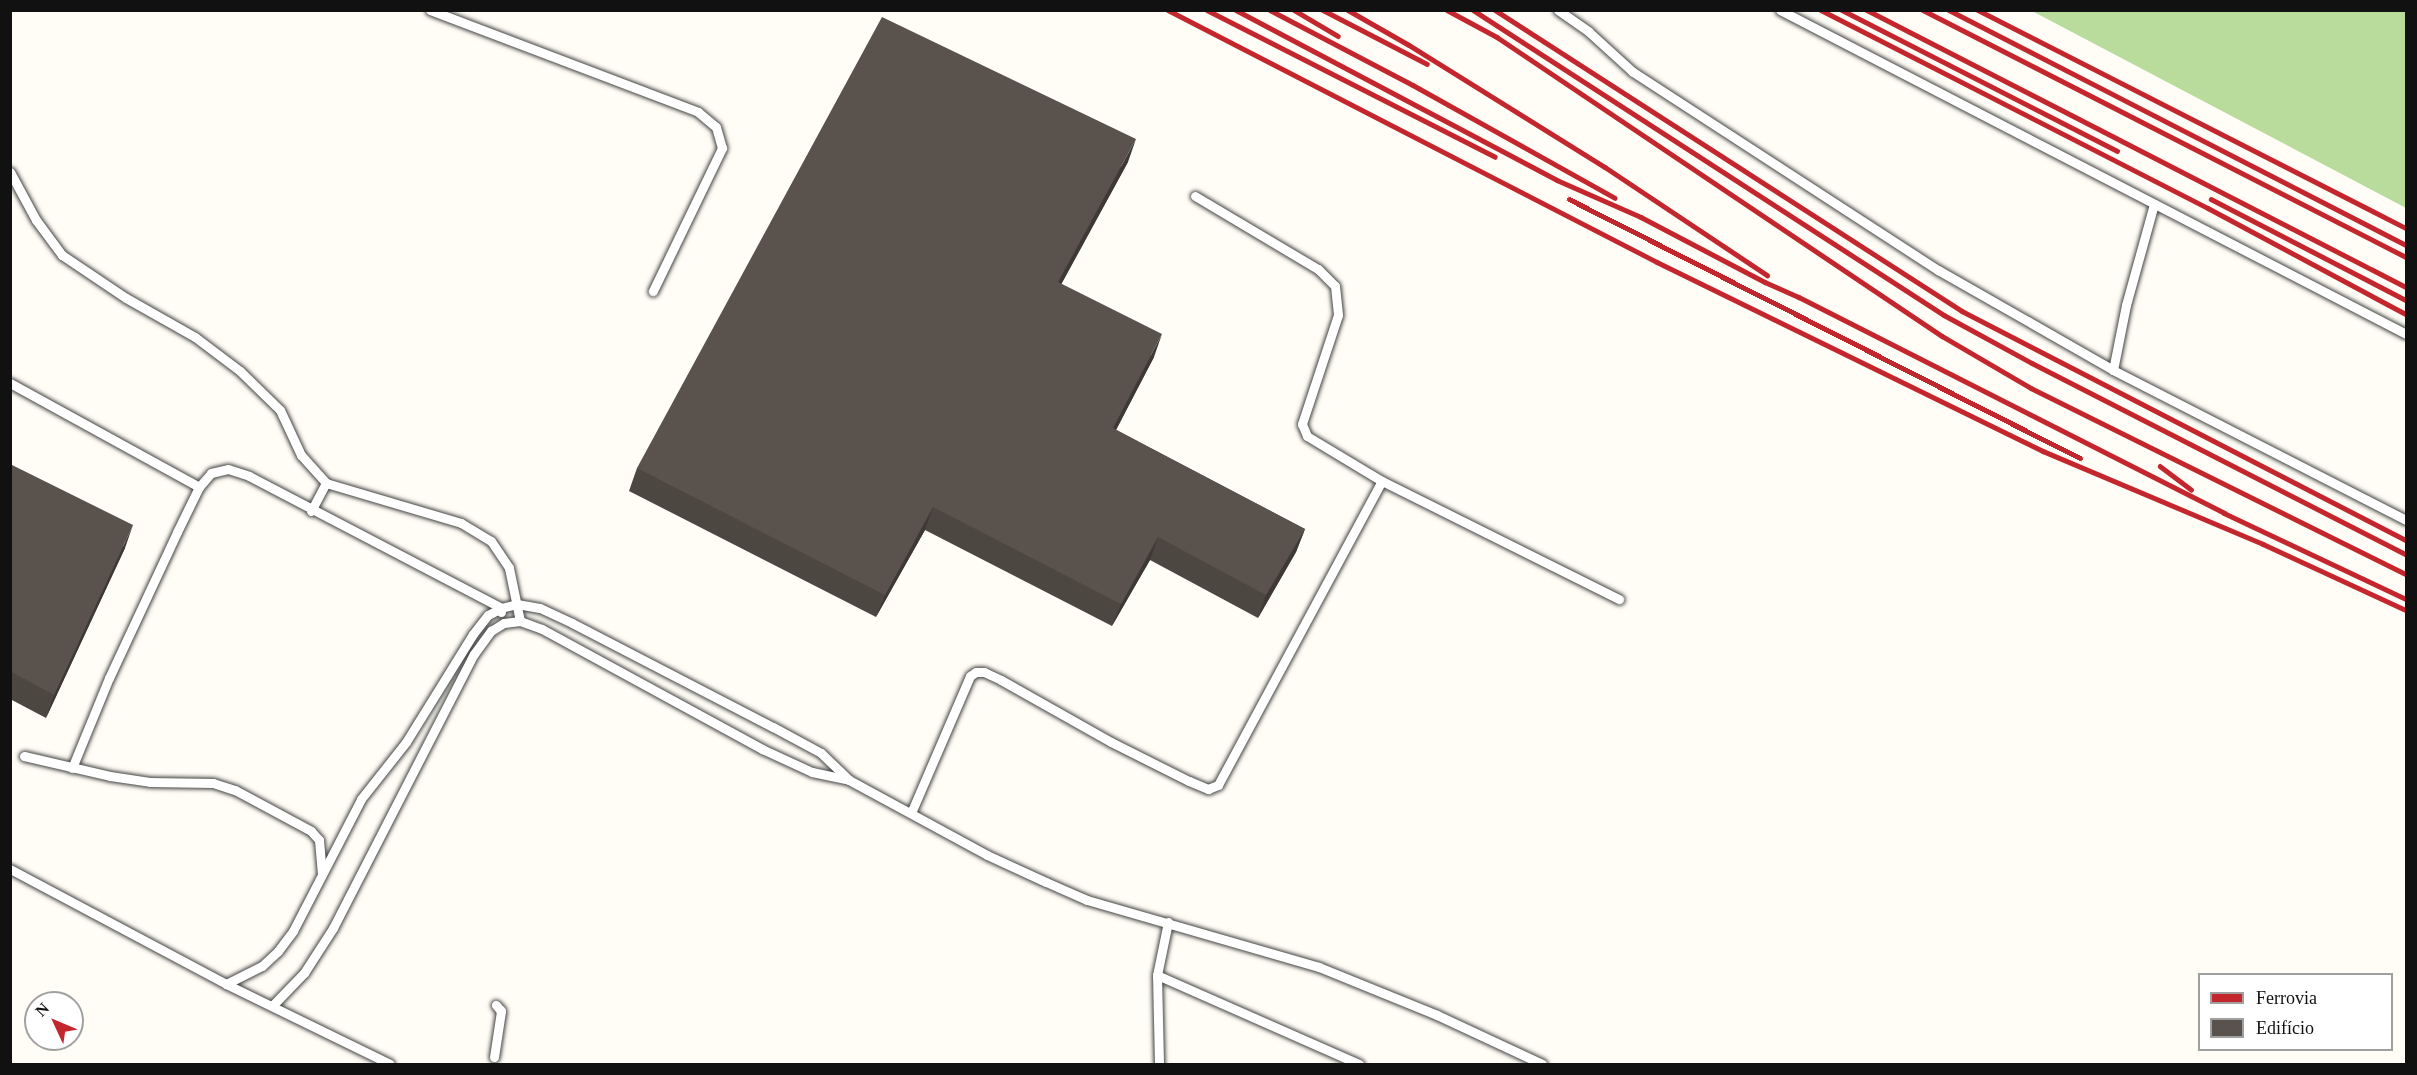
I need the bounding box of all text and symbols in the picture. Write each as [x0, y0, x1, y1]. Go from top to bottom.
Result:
legend [2198, 973, 2393, 1051]
text: Ferrovia [2256, 988, 2317, 1008]
north arrow [24, 991, 84, 1051]
text: N [32, 999, 52, 1020]
text: Edifício [2256, 1018, 2314, 1038]

